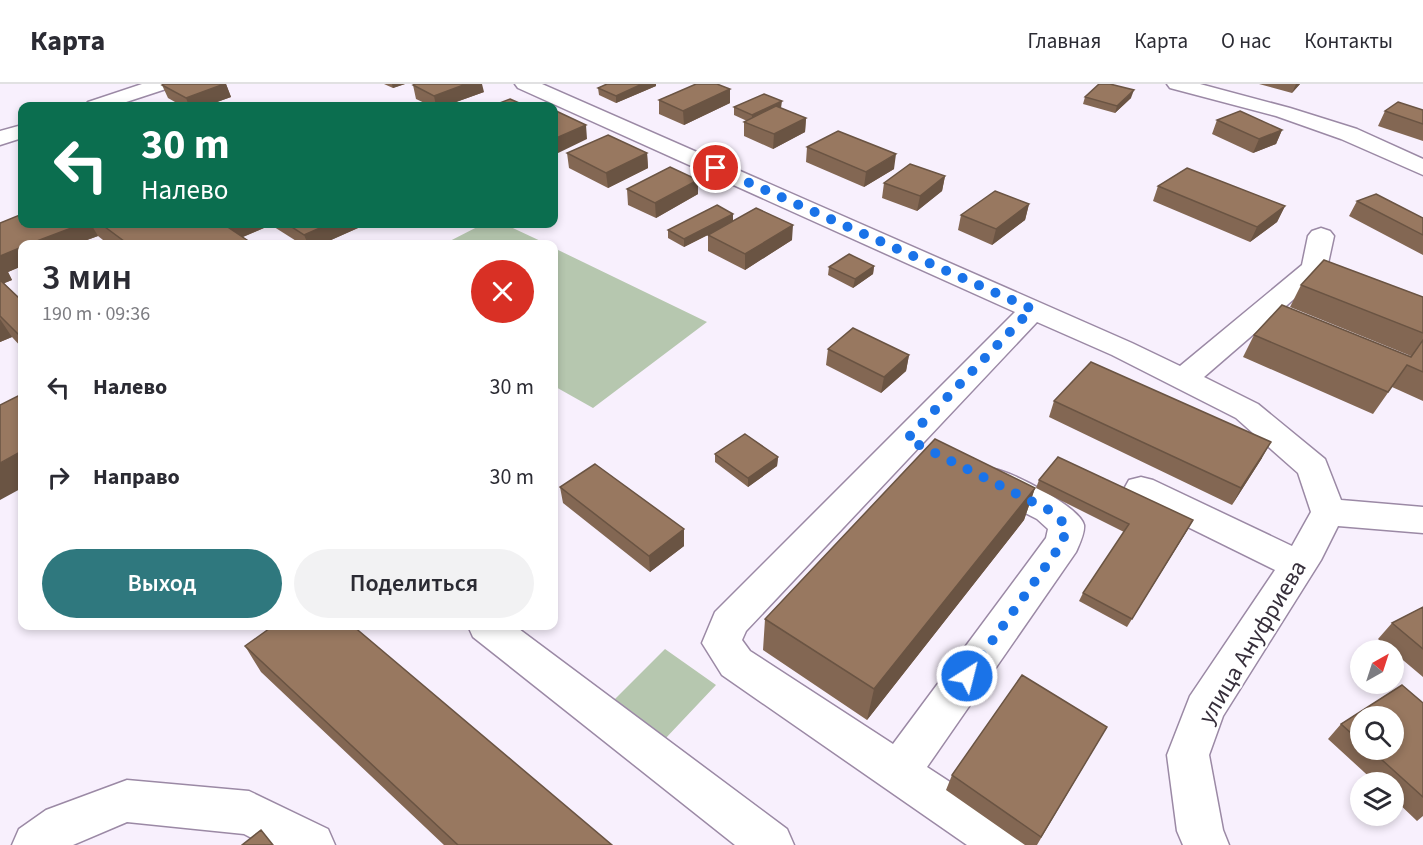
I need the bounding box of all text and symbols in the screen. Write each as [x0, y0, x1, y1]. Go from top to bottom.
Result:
text: Карта [30, 21, 105, 61]
text: Главная [1028, 26, 1101, 56]
text: Карта [1134, 26, 1188, 56]
text: О нас [1221, 26, 1271, 56]
text: Контакты [1304, 26, 1393, 56]
text: 30 m [141, 115, 230, 175]
icon: left [42, 126, 120, 204]
pin [690, 142, 741, 193]
icon: arrive [699, 151, 732, 184]
text: Налево [141, 171, 228, 210]
text: 3 мин [42, 252, 132, 303]
button: close [471, 260, 534, 323]
text: 190 m · 09:36 [42, 300, 150, 328]
icon: left [42, 371, 75, 404]
text: Налево [93, 371, 167, 403]
text: 30 m [489, 371, 534, 403]
icon: right [42, 461, 75, 494]
text: Направо [93, 461, 180, 493]
text: 30 m [489, 461, 534, 493]
button: Выход [42, 549, 282, 618]
button: Поделиться [294, 549, 534, 618]
street label: улица Ануфриева [1190, 553, 1315, 731]
north arrow [1350, 640, 1404, 694]
map controls [1350, 640, 1404, 826]
position arrow [935, 644, 999, 708]
button: search [1350, 706, 1404, 760]
button: layers [1350, 772, 1404, 826]

